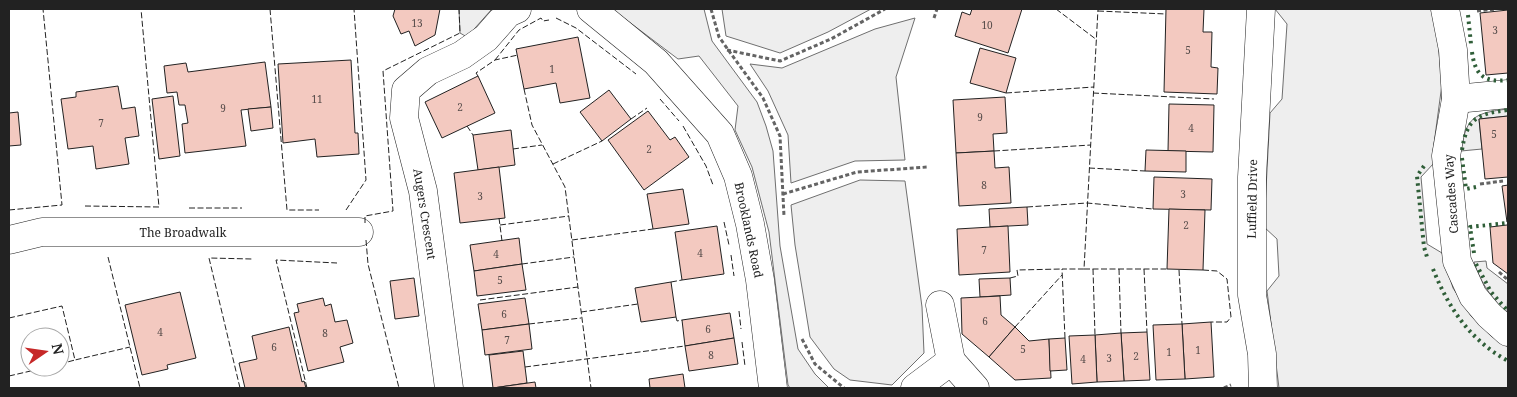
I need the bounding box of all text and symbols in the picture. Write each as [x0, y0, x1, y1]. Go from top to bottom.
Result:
house number: 13 [411, 16, 423, 30]
house number: 10 [981, 18, 993, 32]
house number: 3 [1492, 23, 1498, 37]
house number: 5 [1185, 43, 1191, 57]
house number: 1 [549, 62, 555, 76]
house number: 11 [311, 92, 323, 106]
house number: 2 [457, 100, 463, 114]
house number: 9 [220, 101, 226, 115]
house number: 9 [977, 110, 983, 124]
house number: 7 [98, 116, 104, 130]
house number: 4 [1188, 121, 1194, 135]
house number: 5 [1491, 127, 1497, 141]
house number: 2 [646, 142, 652, 156]
street label: Cascades Way [1440, 154, 1462, 234]
street label: Luffield Drive [1243, 159, 1261, 239]
street label: Augers Crescent [409, 167, 441, 261]
house number: 8 [981, 178, 987, 192]
street label: Brooklands Road [731, 181, 768, 280]
house number: 3 [1180, 187, 1186, 201]
house number: 3 [477, 189, 483, 203]
house number: 2 [1183, 218, 1189, 232]
street label: The Broadwalk [140, 224, 227, 241]
house number: 7 [981, 243, 987, 257]
house number: 4 [697, 246, 703, 260]
house number: 4 [493, 247, 499, 261]
house number: 5 [497, 273, 503, 287]
house number: 6 [501, 307, 507, 321]
house number: 6 [982, 314, 988, 328]
house number: 6 [705, 322, 711, 336]
house number: 4 [157, 325, 163, 339]
house number: 8 [322, 326, 328, 340]
north arrow [20, 327, 70, 377]
house number: 7 [504, 333, 510, 347]
house number: 6 [271, 340, 277, 354]
text: N [48, 341, 69, 356]
house number: 5 [1020, 342, 1026, 356]
house number: 1 [1195, 343, 1201, 357]
house number: 1 [1166, 345, 1172, 359]
house number: 8 [708, 348, 714, 362]
house number: 2 [1133, 349, 1139, 363]
house number: 3 [1106, 351, 1112, 365]
house number: 4 [1080, 352, 1086, 366]

